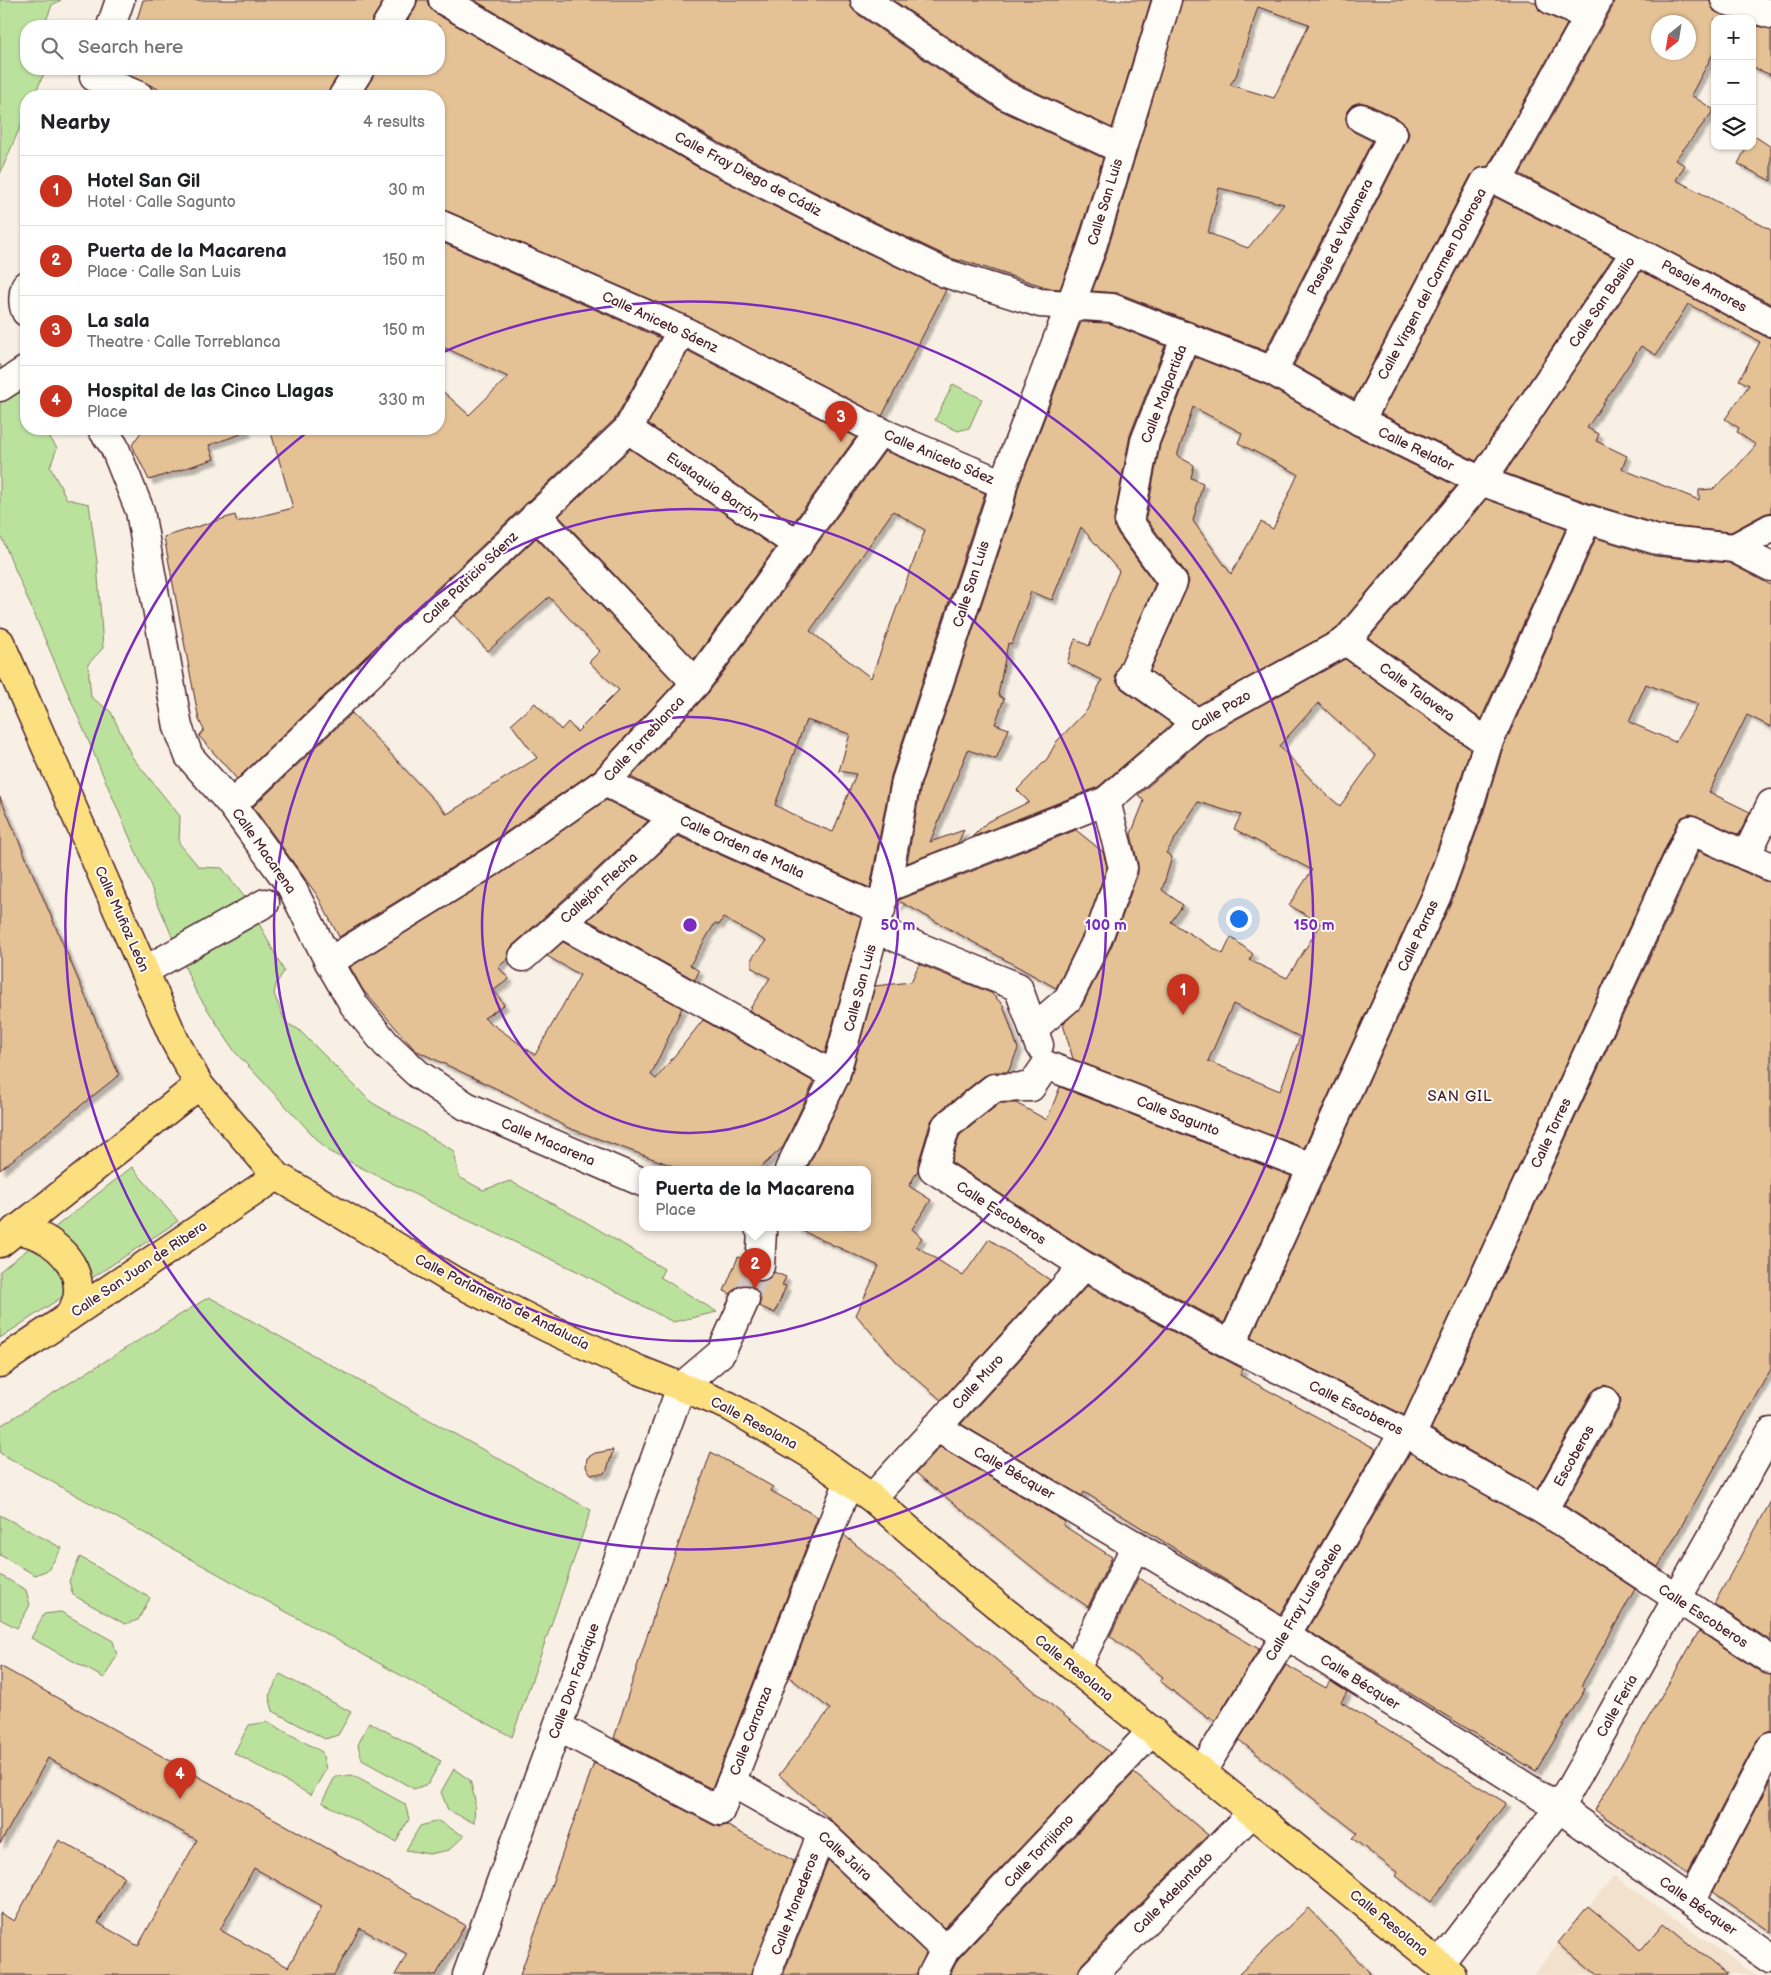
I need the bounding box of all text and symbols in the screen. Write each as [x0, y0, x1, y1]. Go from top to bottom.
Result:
north arrow [1651, 15, 1696, 60]
map controls [1711, 15, 1756, 150]
button: + [1711, 15, 1756, 60]
search box [20, 20, 445, 75]
icon: search [38, 34, 66, 62]
text: Search here [78, 36, 183, 59]
button: − [1711, 60, 1756, 105]
button: layers [1711, 105, 1756, 150]
text: Nearby [40, 110, 110, 135]
text: 4 results [363, 113, 425, 132]
street label: Calle Fray Diego de Cádiz [672, 128, 825, 220]
street label: Calle San Luis [1084, 156, 1126, 247]
text: Hotel San Gil [87, 170, 200, 193]
street label: Pasaje de Valvanera [1303, 176, 1377, 298]
text: 1 [53, 181, 59, 200]
text: 30 m [388, 181, 425, 200]
street label: Calle Virgen del Carmen Dolorosa [1374, 185, 1490, 383]
text: Hotel · Calle Sagunto [87, 193, 236, 212]
text: Puerta de la Macarena [87, 240, 287, 263]
text: 2 [51, 251, 61, 270]
text: 150 m [383, 251, 425, 270]
street label: Calle San Basilio [1565, 253, 1639, 351]
street label: Pasaje Amores [1658, 256, 1750, 316]
text: Place · Calle San Luis [87, 263, 241, 282]
street label: Calle Aniceto Sáenz [599, 288, 721, 356]
text: La sala [87, 310, 150, 333]
text: 3 [51, 321, 61, 340]
text: 150 m [383, 321, 425, 340]
text: Theatre · Calle Torreblanca [87, 333, 281, 352]
street label: Calle Malpartida [1137, 342, 1191, 446]
text: Hospital de las Cinco Llagas [87, 380, 334, 403]
text: 4 [51, 391, 61, 410]
text: 330 m [378, 391, 425, 410]
pin: 3 [825, 401, 857, 442]
text: Place [87, 403, 128, 422]
street label: Calle Relator [1375, 423, 1458, 475]
street label: Calle Aniceto Sáez [881, 426, 997, 488]
street label: Eustaquia Barrón [663, 449, 763, 525]
street label: Calle Patricio Sáenz [419, 528, 522, 628]
street label: Calle San Luis [949, 539, 993, 629]
street label: Calle Talavera [1376, 659, 1458, 725]
street label: Calle Pozo [1188, 687, 1254, 735]
street label: Calle Torreblanca [600, 693, 688, 785]
street label: Calle Macarena [228, 805, 300, 897]
street label: Calle Orden de Malta [677, 812, 807, 882]
street label: Callejón Flecha [557, 849, 641, 927]
street label: Calle Muñoz León [91, 863, 153, 975]
street label: Calle Parras [1394, 897, 1442, 974]
your location [1226, 906, 1252, 932]
centre of rings [681, 916, 699, 934]
text: 50 m [881, 916, 916, 935]
text: 100 m [1085, 916, 1127, 935]
text: 150 m [1293, 916, 1335, 935]
street label: Calle San Luis [840, 942, 880, 1034]
pin: 1 [1167, 974, 1199, 1015]
district label: SAN GIL [1427, 1087, 1493, 1106]
street label: Calle Sagunto [1134, 1092, 1222, 1140]
street label: Calle Torres [1527, 1095, 1575, 1171]
street label: Calle Macarena [498, 1115, 598, 1169]
popup [639, 1166, 871, 1231]
text: Puerta de la Macarena [655, 1178, 855, 1201]
street label: Calle Escoberos [953, 1178, 1049, 1248]
text: Place [655, 1201, 696, 1220]
street label: Calle San Juan de Ribera [68, 1217, 210, 1321]
pin: 2 [739, 1248, 771, 1289]
street label: Calle Parlamento de Andalucía [412, 1250, 592, 1354]
street label: Calle Muro [949, 1351, 1007, 1413]
street label: Calle Escoberos [1306, 1377, 1406, 1439]
street label: Calle Resolana [708, 1393, 800, 1453]
street label: Escoberos [1550, 1422, 1598, 1490]
street label: Calle Bécquer [970, 1443, 1058, 1504]
street label: Calle Fray Luis Sotelo [1262, 1540, 1346, 1664]
street label: Calle Escoberos [1655, 1581, 1751, 1651]
street label: Calle Don Fadrique [545, 1621, 603, 1741]
street label: Calle Resolana [1031, 1631, 1117, 1705]
street label: Calle Bécquer [1317, 1651, 1404, 1714]
street label: Calle Feria [1593, 1672, 1641, 1740]
street label: Calle Carranza [726, 1684, 776, 1778]
pin: 4 [164, 1758, 196, 1799]
street label: Calle Torrijiano [1001, 1811, 1077, 1891]
street label: Calle Jaira [815, 1828, 875, 1885]
street label: Calle Adelantado [1130, 1848, 1216, 1938]
street label: Calle Monederos [768, 1850, 822, 1958]
street label: Calle Bécquer [1656, 1873, 1741, 1940]
street label: Calle Resolana [1346, 1886, 1432, 1960]

